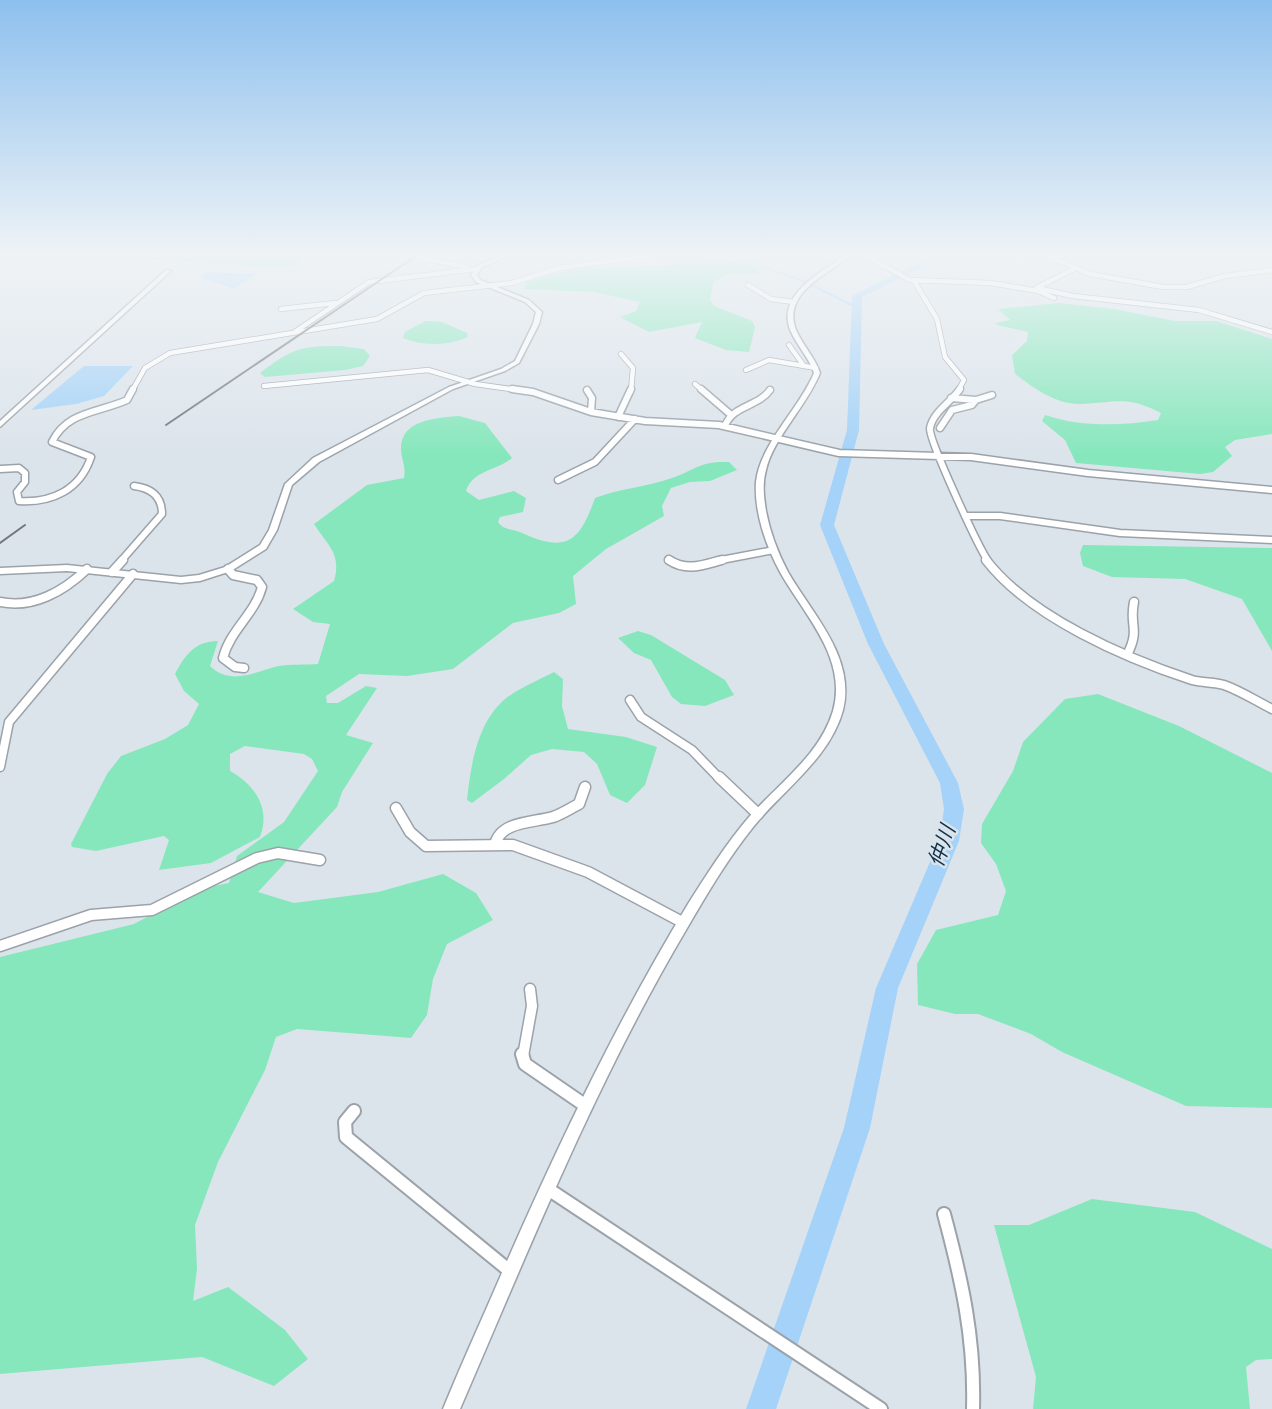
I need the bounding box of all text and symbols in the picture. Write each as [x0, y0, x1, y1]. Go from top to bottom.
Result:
water label: 仲川 [923, 820, 960, 869]

